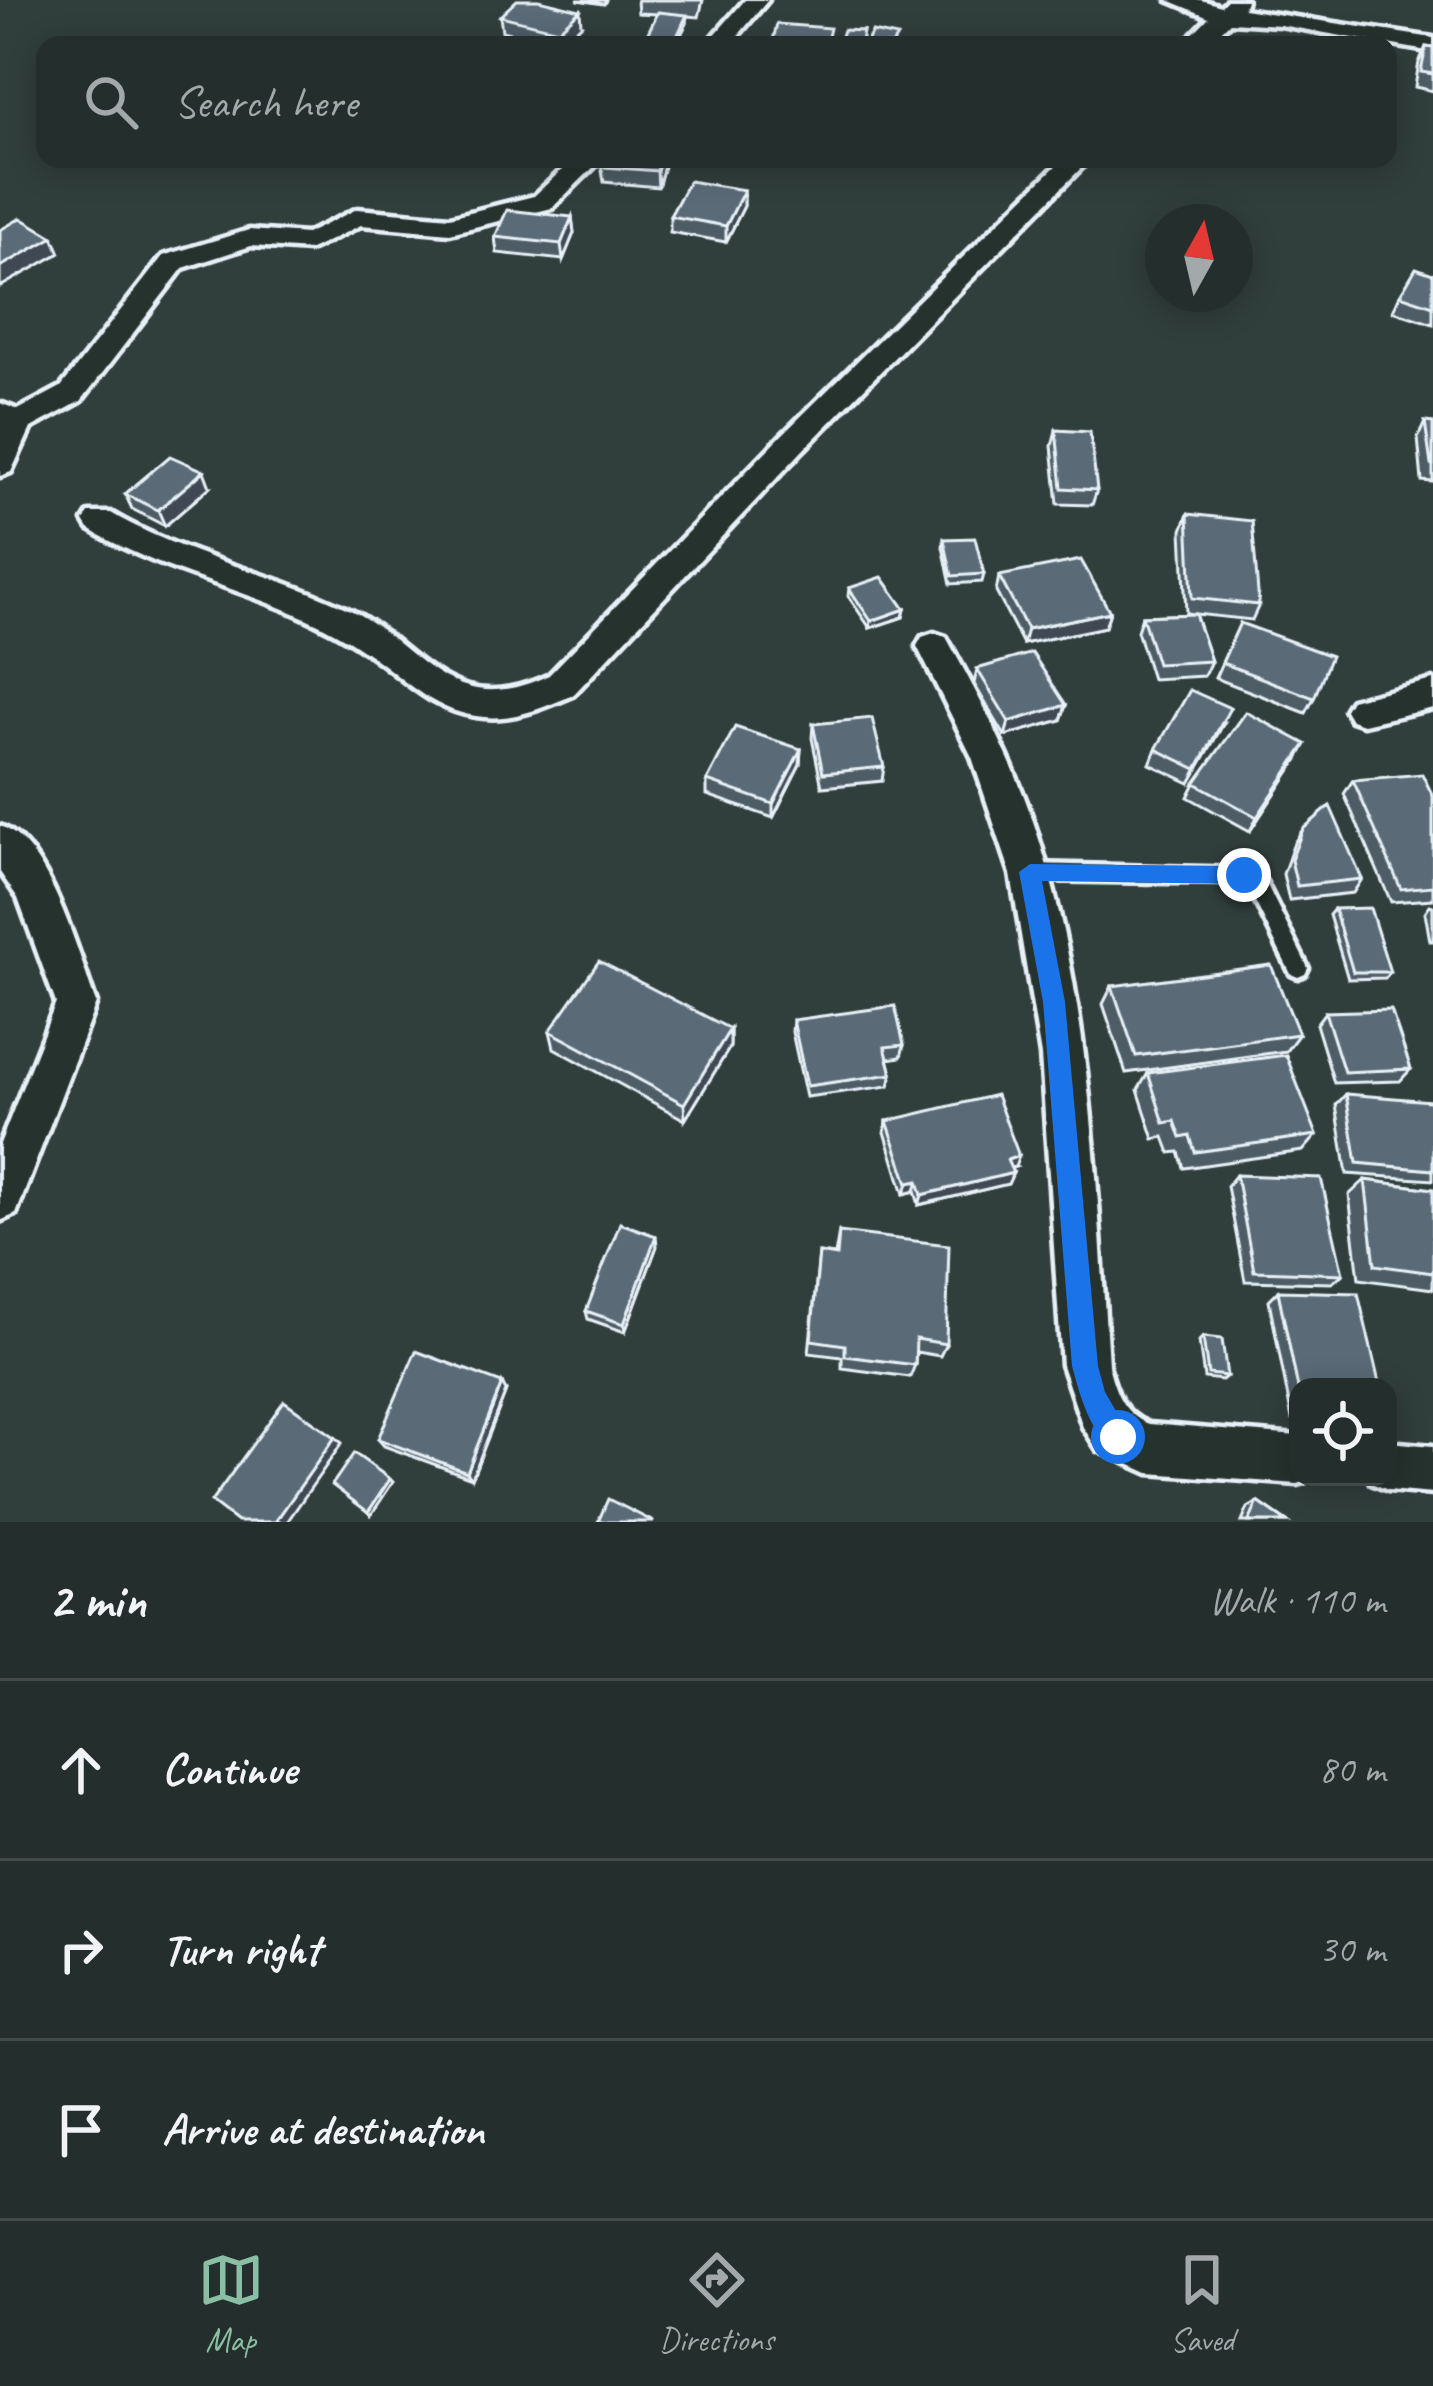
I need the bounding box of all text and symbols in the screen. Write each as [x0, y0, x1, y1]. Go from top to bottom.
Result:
search box [36, 36, 1397, 168]
icon: search [78, 69, 144, 135]
text: Search here [174, 74, 357, 131]
north arrow [1145, 204, 1253, 312]
route end [1217, 848, 1271, 902]
map controls [1289, 1378, 1397, 1486]
button: locate [1289, 1378, 1397, 1486]
route start [1091, 1410, 1145, 1464]
text: 2 min [48, 1568, 146, 1632]
text: Walk · 110 m [1209, 1576, 1385, 1625]
icon: ahead [48, 1737, 114, 1803]
text: Continue [162, 1741, 296, 1798]
text: 80 m [1319, 1745, 1385, 1794]
icon: right [48, 1917, 114, 1983]
text: Turn right [162, 1921, 320, 1978]
text: 30 m [1319, 1925, 1385, 1974]
icon: arrive [48, 2097, 114, 2163]
text: Arrive at destination [162, 2101, 484, 2158]
tab: Map [198, 2247, 264, 2361]
tab: Directions [659, 2247, 774, 2361]
tab: Saved [1169, 2247, 1235, 2361]

